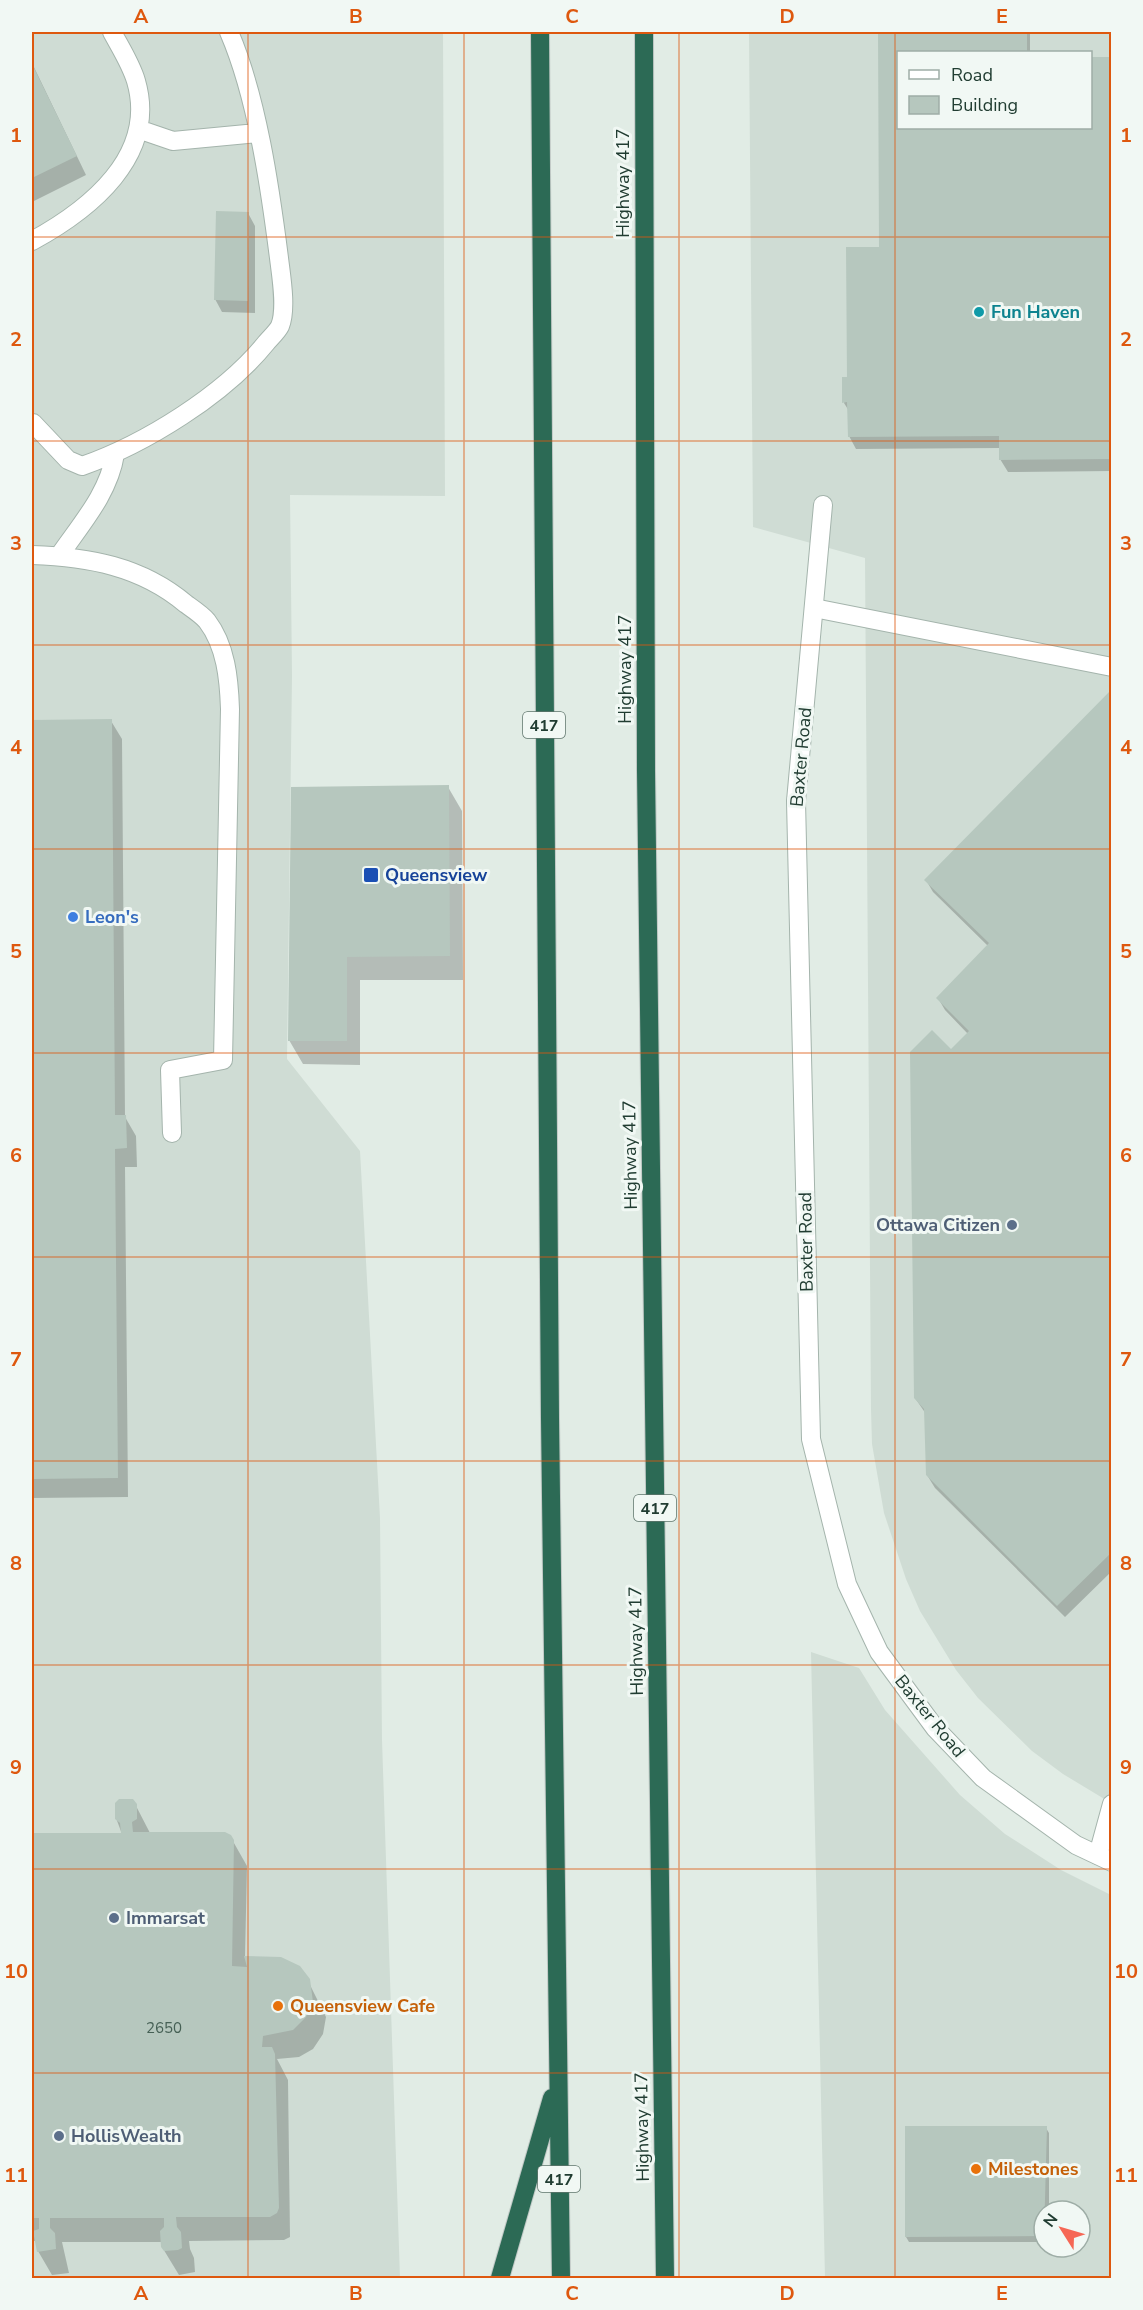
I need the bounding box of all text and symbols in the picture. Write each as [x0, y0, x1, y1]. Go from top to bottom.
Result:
text: A [134, 3, 149, 30]
text: B [349, 3, 363, 30]
text: C [565, 3, 579, 30]
text: D [779, 3, 795, 30]
text: E [996, 3, 1008, 30]
legend [897, 51, 1092, 129]
text: Road [951, 63, 993, 87]
text: Building [951, 93, 1018, 117]
text: 1 [10, 122, 22, 149]
text: 1 [1120, 122, 1132, 149]
street label: Highway 417 [611, 128, 635, 238]
place label: Fun Haven [991, 300, 1080, 324]
marker: Fun Haven [972, 305, 986, 319]
text: 2 [10, 326, 22, 353]
text: 2 [1120, 326, 1132, 353]
text: 3 [10, 530, 22, 557]
text: 3 [1120, 530, 1132, 557]
street label: Highway 417 [613, 614, 637, 724]
street label: Baxter Road [785, 706, 817, 808]
road number: 417 [523, 712, 565, 738]
text: 4 [10, 734, 22, 761]
text: 4 [1120, 734, 1132, 761]
place label: Queensview [385, 863, 488, 887]
marker: Queensview [362, 866, 380, 884]
place label: Leon's [85, 905, 139, 929]
marker: Leon's [66, 910, 80, 924]
text: 5 [10, 938, 22, 965]
text: 5 [1120, 938, 1132, 965]
street label: Highway 417 [617, 1100, 643, 1210]
text: 6 [10, 1142, 22, 1169]
text: 6 [1120, 1142, 1132, 1169]
street label: Baxter Road [793, 1192, 819, 1292]
place label: Ottawa Citizen [876, 1213, 1000, 1237]
marker: Ottawa Citizen [1005, 1218, 1019, 1232]
text: 7 [10, 1346, 22, 1373]
text: 7 [1120, 1346, 1132, 1373]
road number: 417 [634, 1495, 676, 1521]
text: 8 [10, 1550, 22, 1577]
text: 8 [1120, 1550, 1132, 1577]
street label: Highway 417 [623, 1586, 649, 1696]
street label: Baxter Road [889, 1670, 971, 1762]
text: 9 [10, 1754, 22, 1781]
text: 9 [1120, 1754, 1132, 1781]
place label: Immarsat [126, 1906, 205, 1930]
marker: Immarsat [107, 1911, 121, 1925]
text: 10 [4, 1958, 28, 1985]
text: 10 [1114, 1958, 1138, 1985]
place label: Queensview Cafe [290, 1994, 435, 2018]
marker: Queensview Cafe [271, 1999, 285, 2013]
house number: 2650 [146, 2018, 182, 2038]
street label: Highway 417 [629, 2072, 655, 2182]
place label: HollisWealth [71, 2124, 182, 2148]
marker: HollisWealth [52, 2129, 66, 2143]
place label: Milestones [988, 2157, 1079, 2181]
text: 11 [4, 2162, 28, 2189]
marker: Milestones [969, 2162, 983, 2176]
text: 11 [1114, 2162, 1138, 2189]
road number: 417 [538, 2166, 580, 2192]
north arrow [1032, 2199, 1092, 2259]
text: N [1038, 2209, 1063, 2232]
text: A [134, 2280, 149, 2307]
text: B [349, 2280, 363, 2307]
text: C [565, 2280, 579, 2307]
text: D [779, 2280, 795, 2307]
text: E [996, 2280, 1008, 2307]

